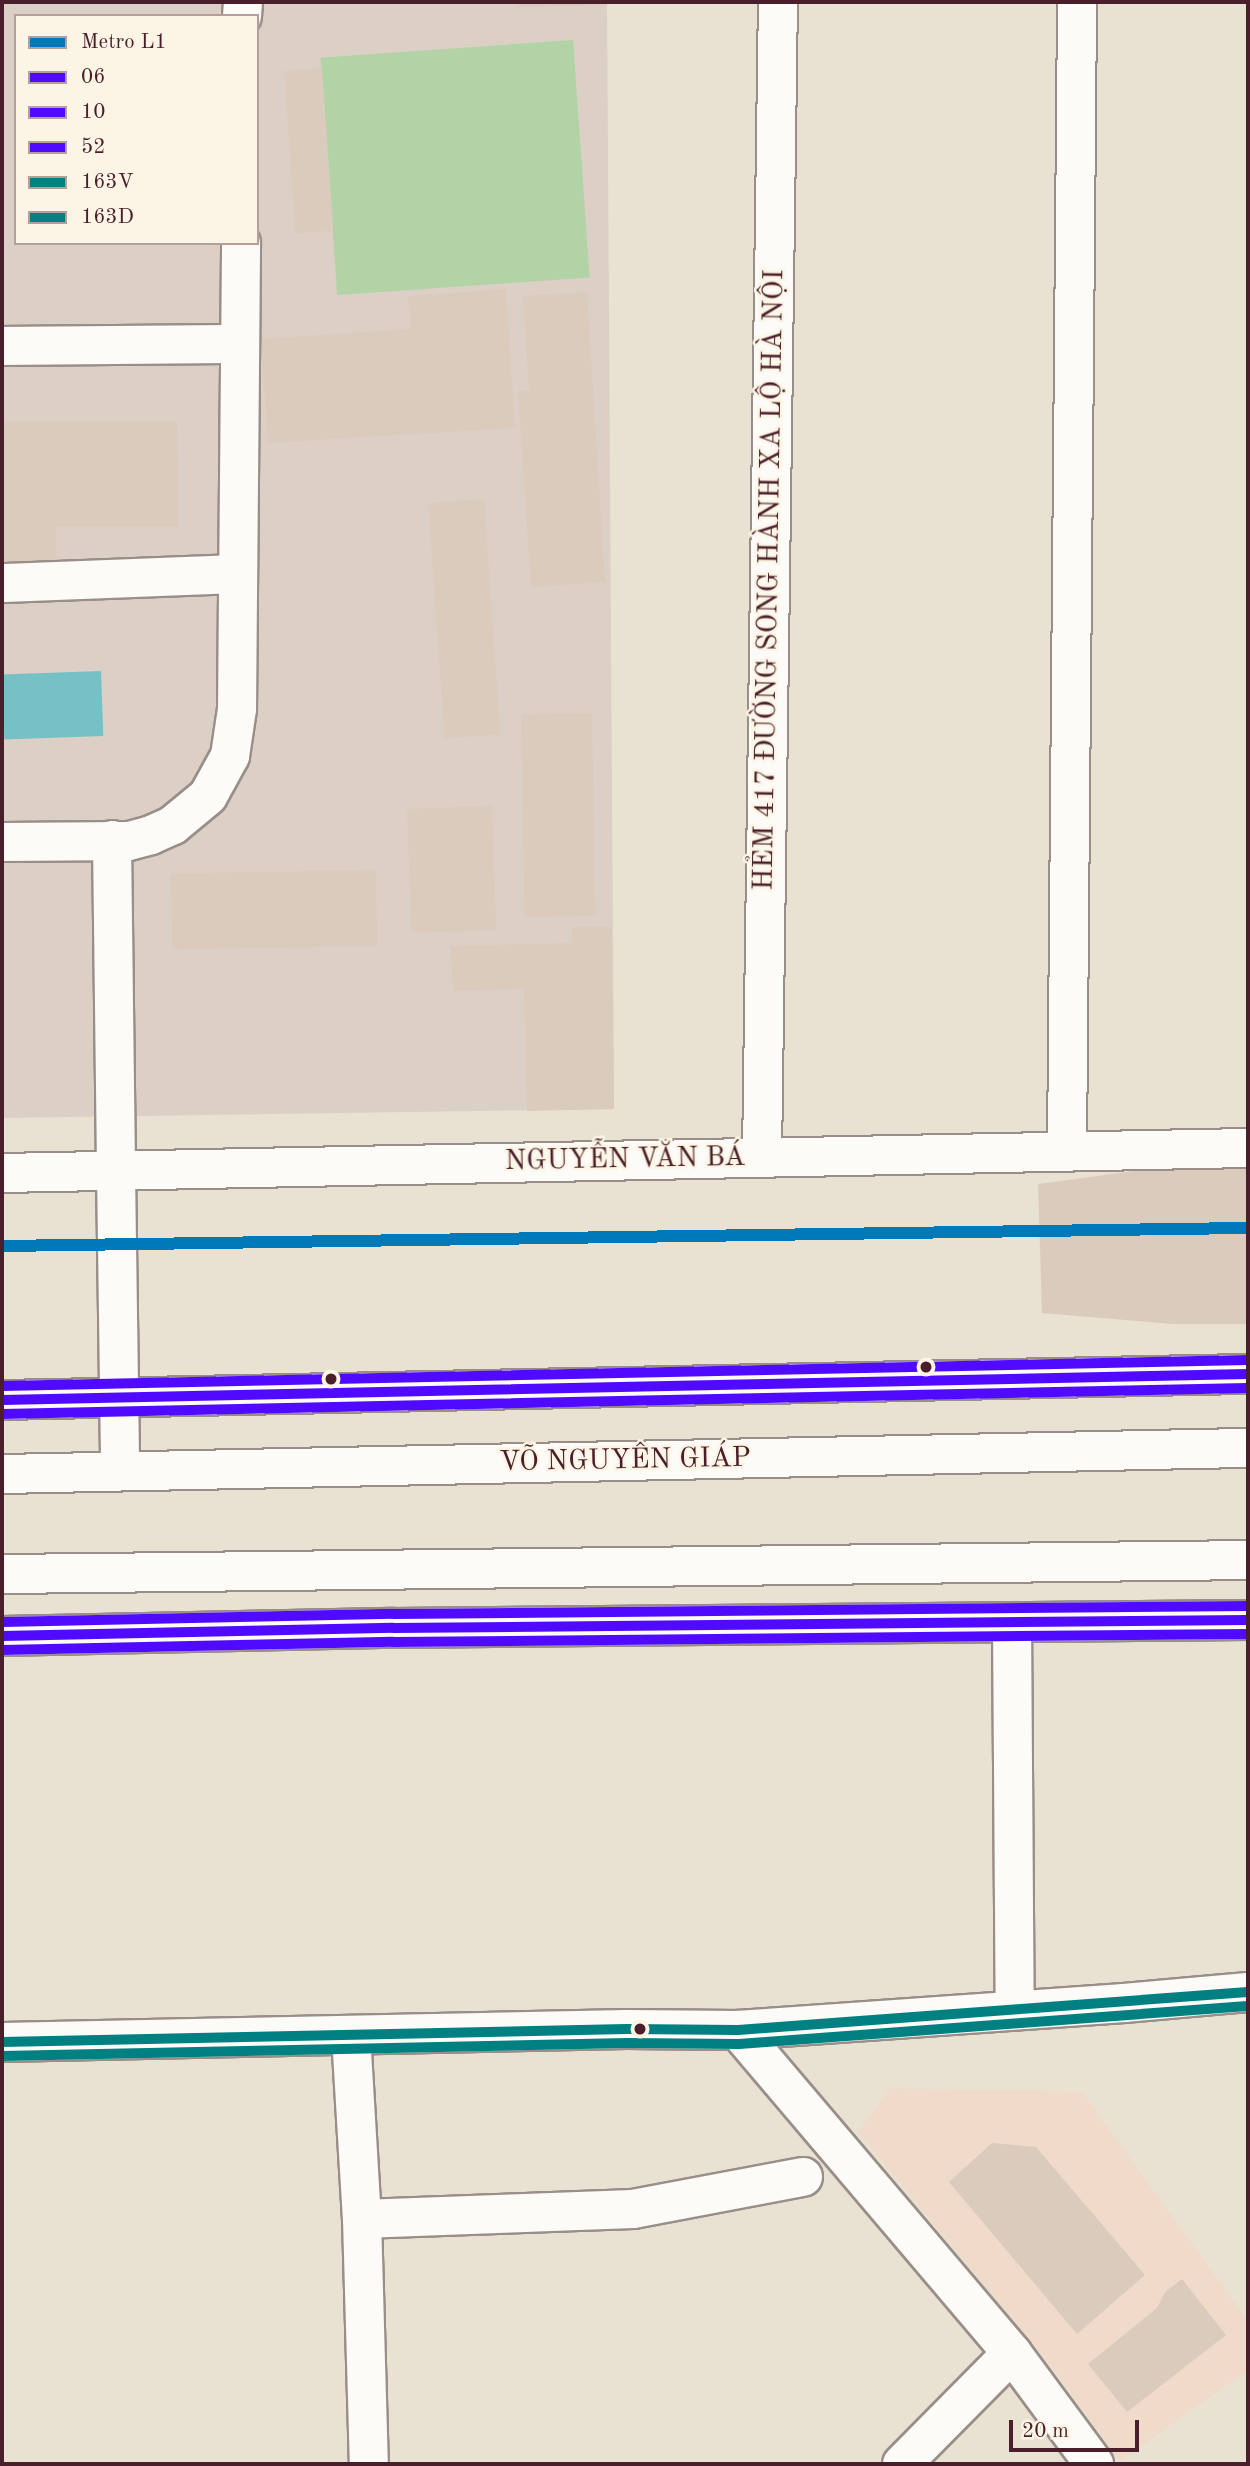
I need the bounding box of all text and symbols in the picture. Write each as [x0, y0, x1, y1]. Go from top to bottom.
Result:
legend [14, 14, 259, 245]
text: Metro L1 [81, 32, 167, 53]
text: 06 [81, 67, 105, 88]
text: 10 [81, 102, 105, 123]
text: 52 [81, 137, 105, 158]
text: 163V [81, 172, 134, 193]
text: 163D [81, 207, 134, 228]
street label: HẺM 417 ĐƯỜNG SONG HÀNH XA LỘ HÀ NỘI [748, 269, 792, 891]
street label: NGUYỄN VĂN BÁ [504, 1141, 746, 1179]
unlabelled marker [919, 1360, 933, 1374]
unlabelled marker [324, 1372, 338, 1386]
street label: VÕ NGUYÊN GIÁP [499, 1442, 751, 1480]
unlabelled marker [633, 2022, 647, 2036]
scale bar [1012, 2406, 1142, 2450]
text: 20 m [1022, 2421, 1069, 2442]

